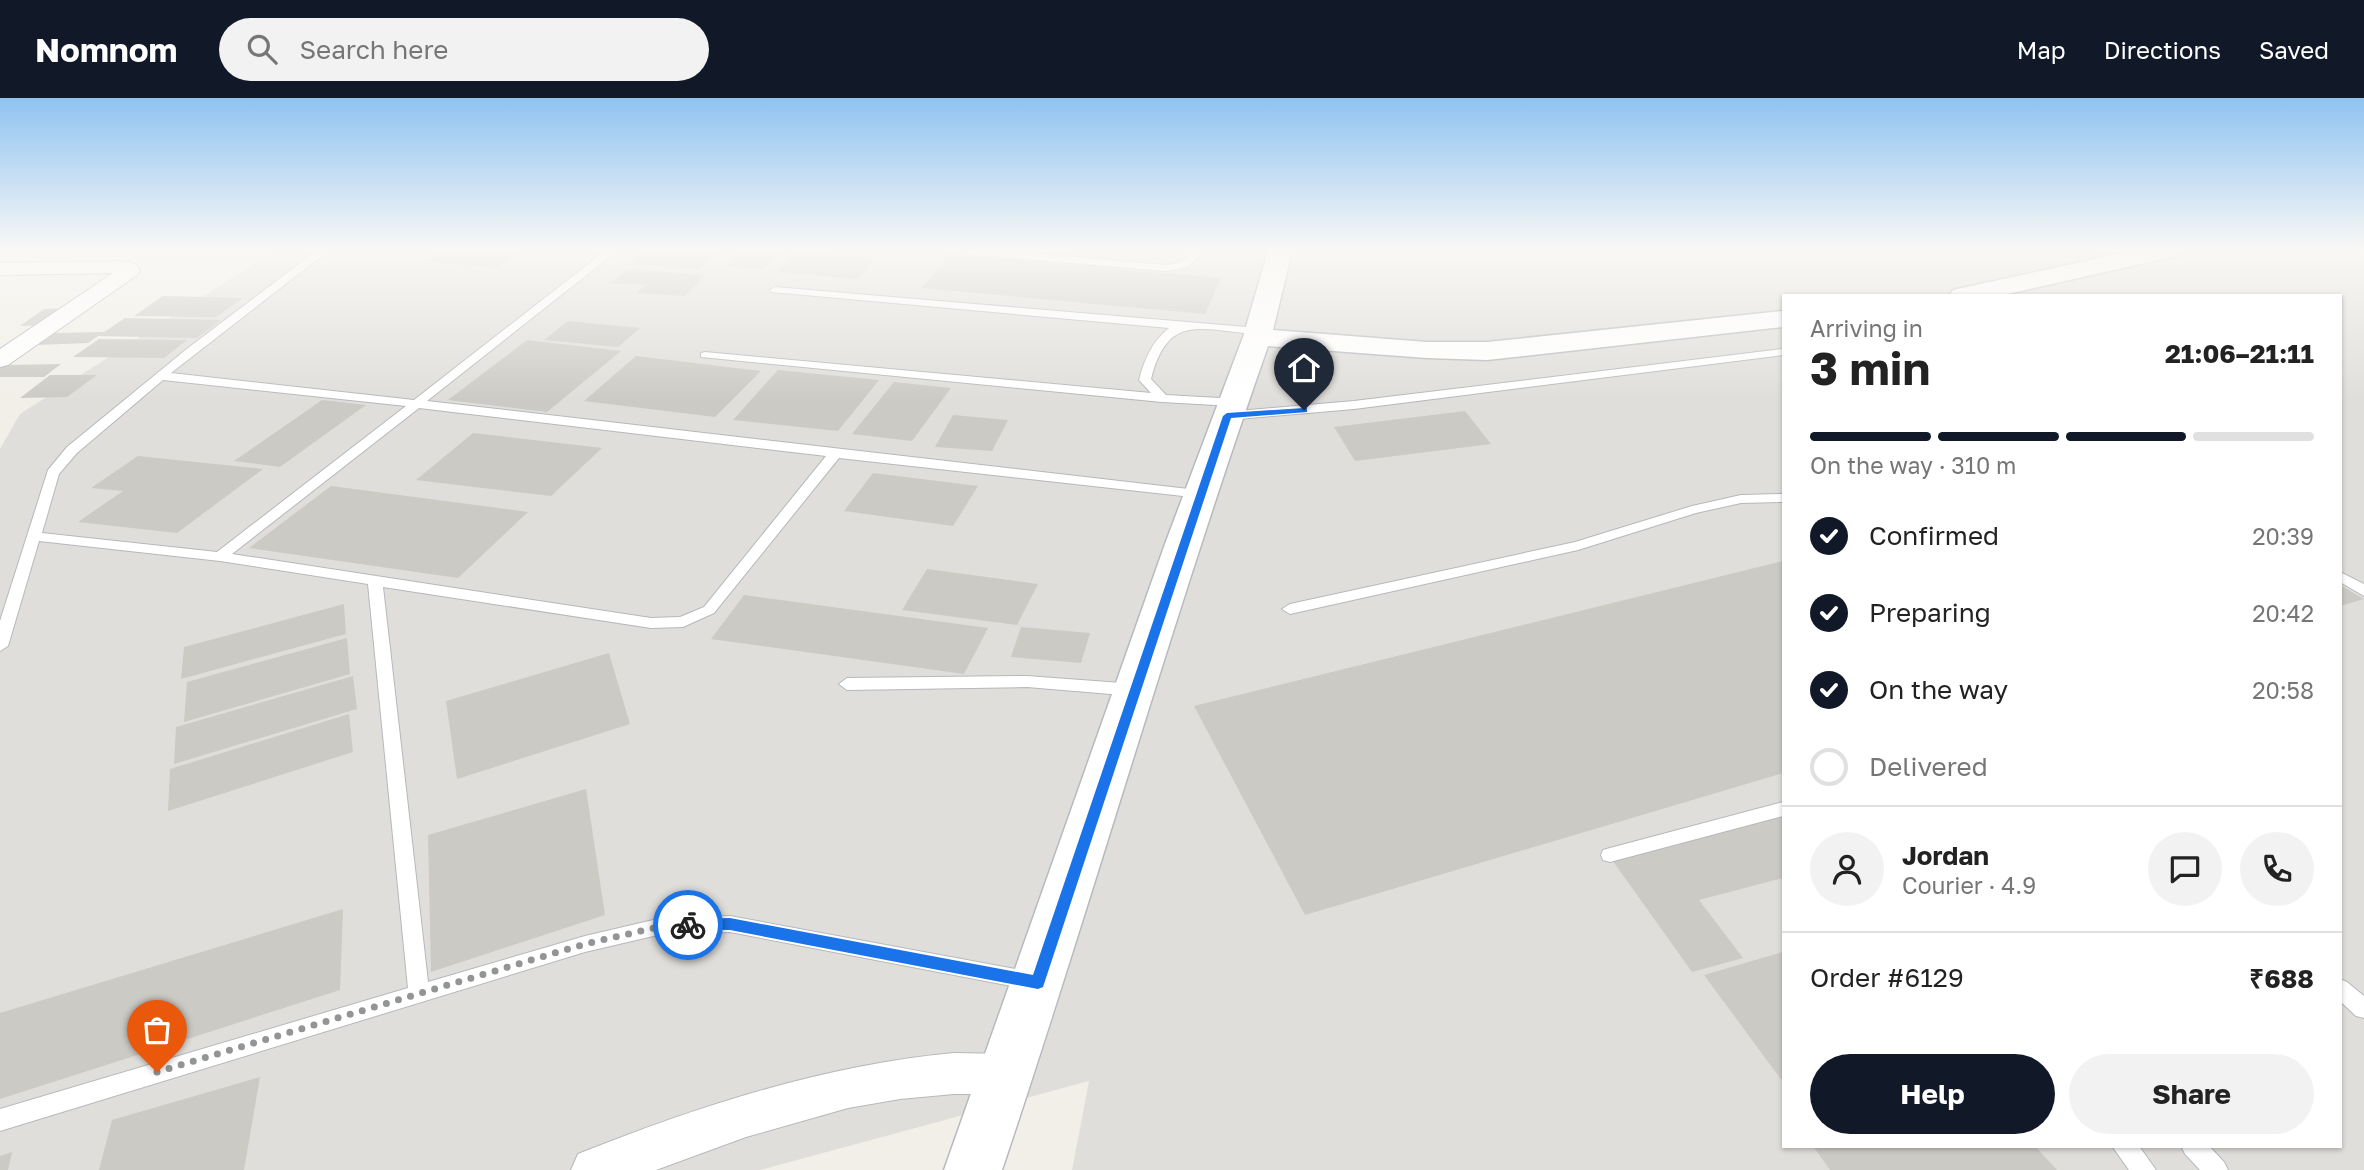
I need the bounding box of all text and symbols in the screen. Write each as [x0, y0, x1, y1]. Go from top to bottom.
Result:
search box [219, 18, 709, 81]
text: Nomnom [35, 30, 177, 69]
icon: search [243, 30, 281, 68]
text: Search here [299, 34, 448, 65]
text: Map [2017, 35, 2066, 64]
text: Directions [2104, 35, 2221, 64]
text: Saved [2259, 35, 2329, 64]
text: Arriving in [1810, 314, 1923, 342]
pin [1274, 338, 1334, 410]
text: 21:06–21:11 [2165, 338, 2314, 369]
text: 3 min [1810, 340, 1930, 395]
icon: home [1285, 349, 1323, 387]
text: On the way · 310 m [1810, 451, 2016, 479]
icon: check [1810, 517, 1848, 555]
text: Confirmed [1869, 520, 1999, 551]
text: 20:39 [2252, 522, 2314, 550]
icon: check [1810, 594, 1848, 632]
text: Preparing [1869, 597, 1991, 628]
text: 20:42 [2252, 599, 2314, 627]
icon: check [1810, 671, 1848, 709]
text: On the way [1869, 674, 2008, 705]
text: 20:58 [2252, 676, 2314, 704]
text: Delivered [1869, 751, 1988, 782]
button: person [1810, 832, 1884, 906]
button: chat [2148, 832, 2222, 906]
button: phone [2240, 832, 2314, 906]
text: Jordan [1902, 840, 1989, 871]
text: Courier · 4.9 [1902, 871, 2036, 899]
courier [653, 890, 723, 960]
icon: bike [669, 906, 707, 944]
text: Order #6129 [1810, 962, 1964, 993]
text: ₹688 [2249, 963, 2314, 994]
pin [127, 1000, 187, 1072]
icon: bag [138, 1011, 176, 1049]
button: Help [1810, 1054, 2055, 1134]
button: Share [2069, 1054, 2314, 1134]

